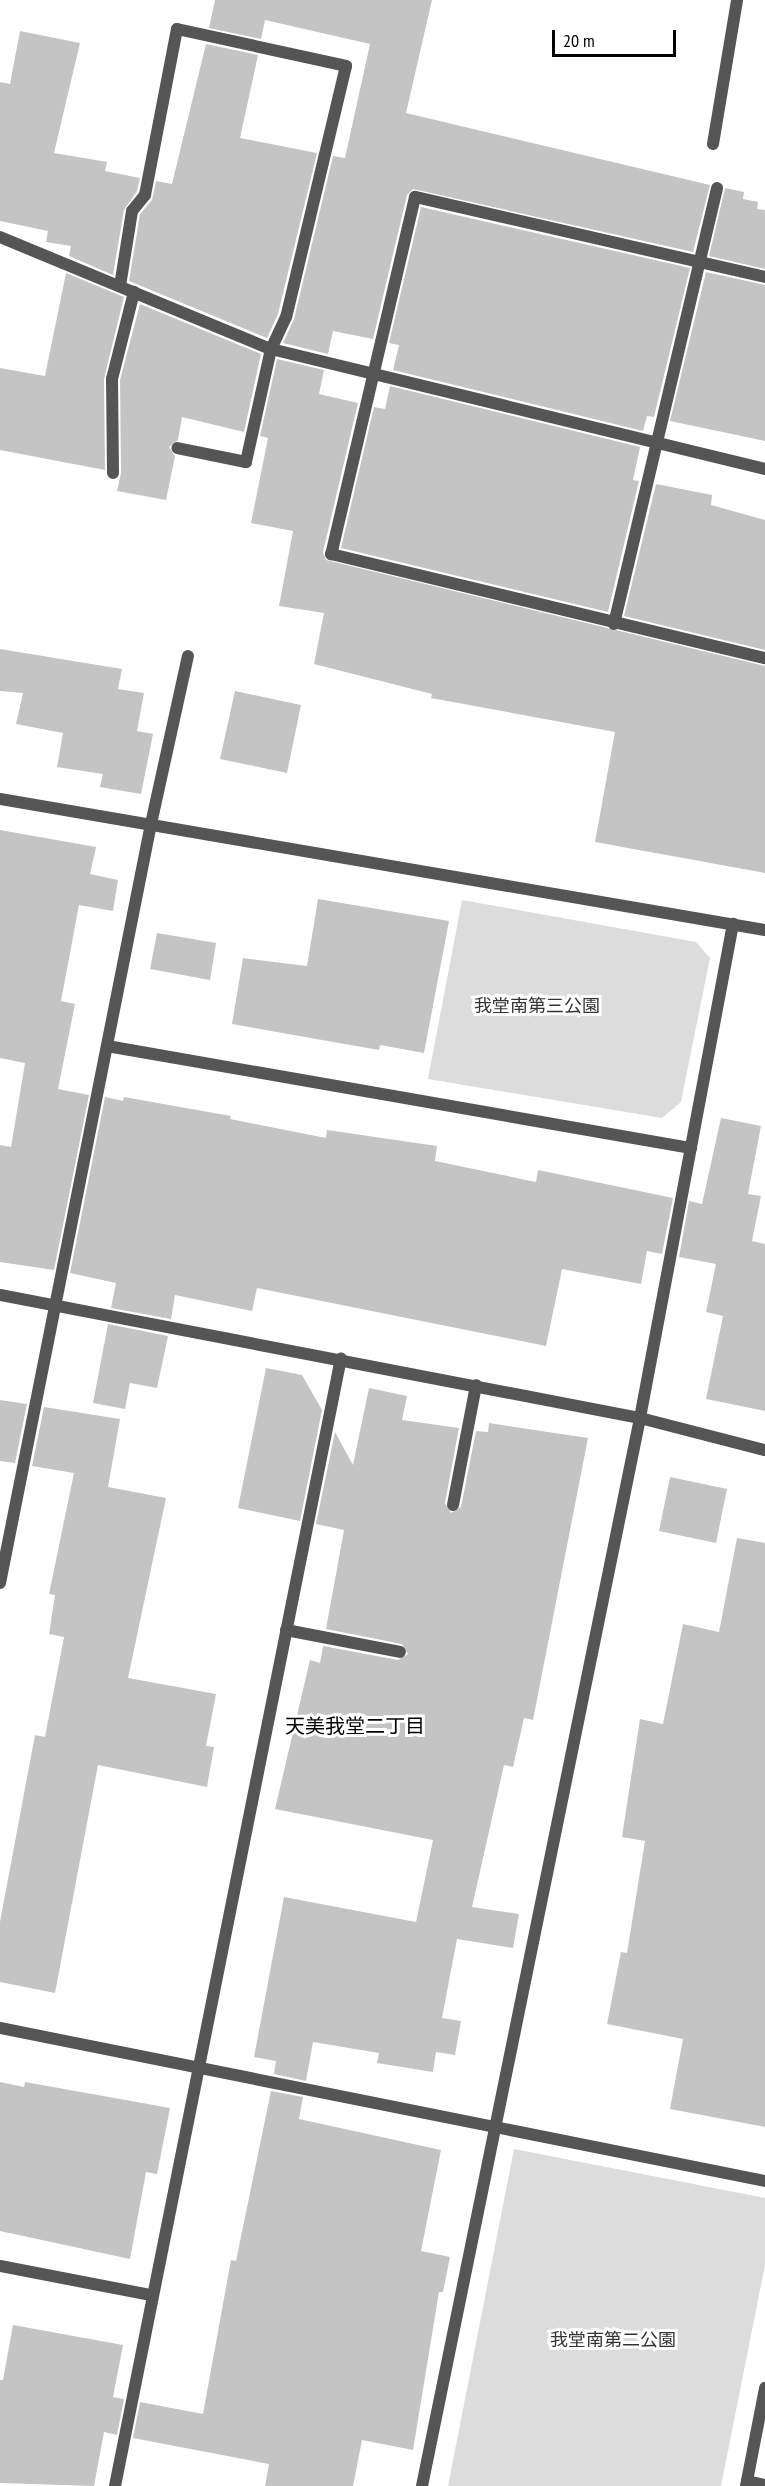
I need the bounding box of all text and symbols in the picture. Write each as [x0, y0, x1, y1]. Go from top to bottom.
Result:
scale bar [555, 18, 680, 56]
text: 20 m [563, 29, 595, 52]
park label: 我堂南第三公園 [474, 995, 600, 1017]
district label: 天美我堂二丁目 [285, 1714, 425, 1738]
park label: 我堂南第二公園 [550, 2329, 676, 2351]

